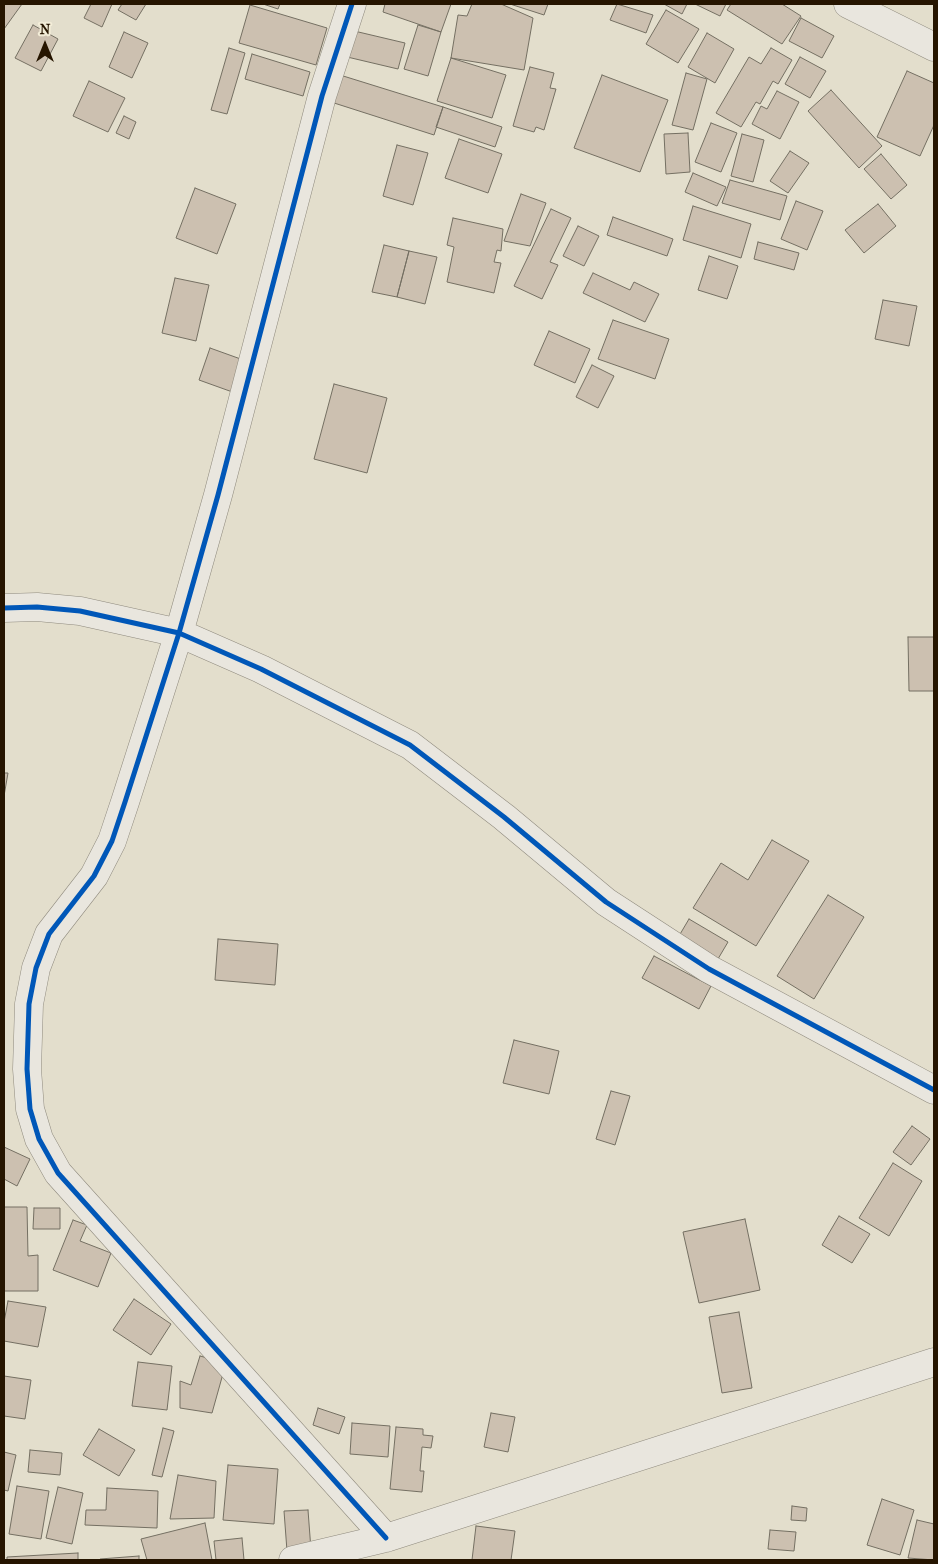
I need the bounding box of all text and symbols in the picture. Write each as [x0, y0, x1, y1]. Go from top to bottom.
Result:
north arrow [20, 20, 70, 70]
text: N [40, 21, 50, 38]

